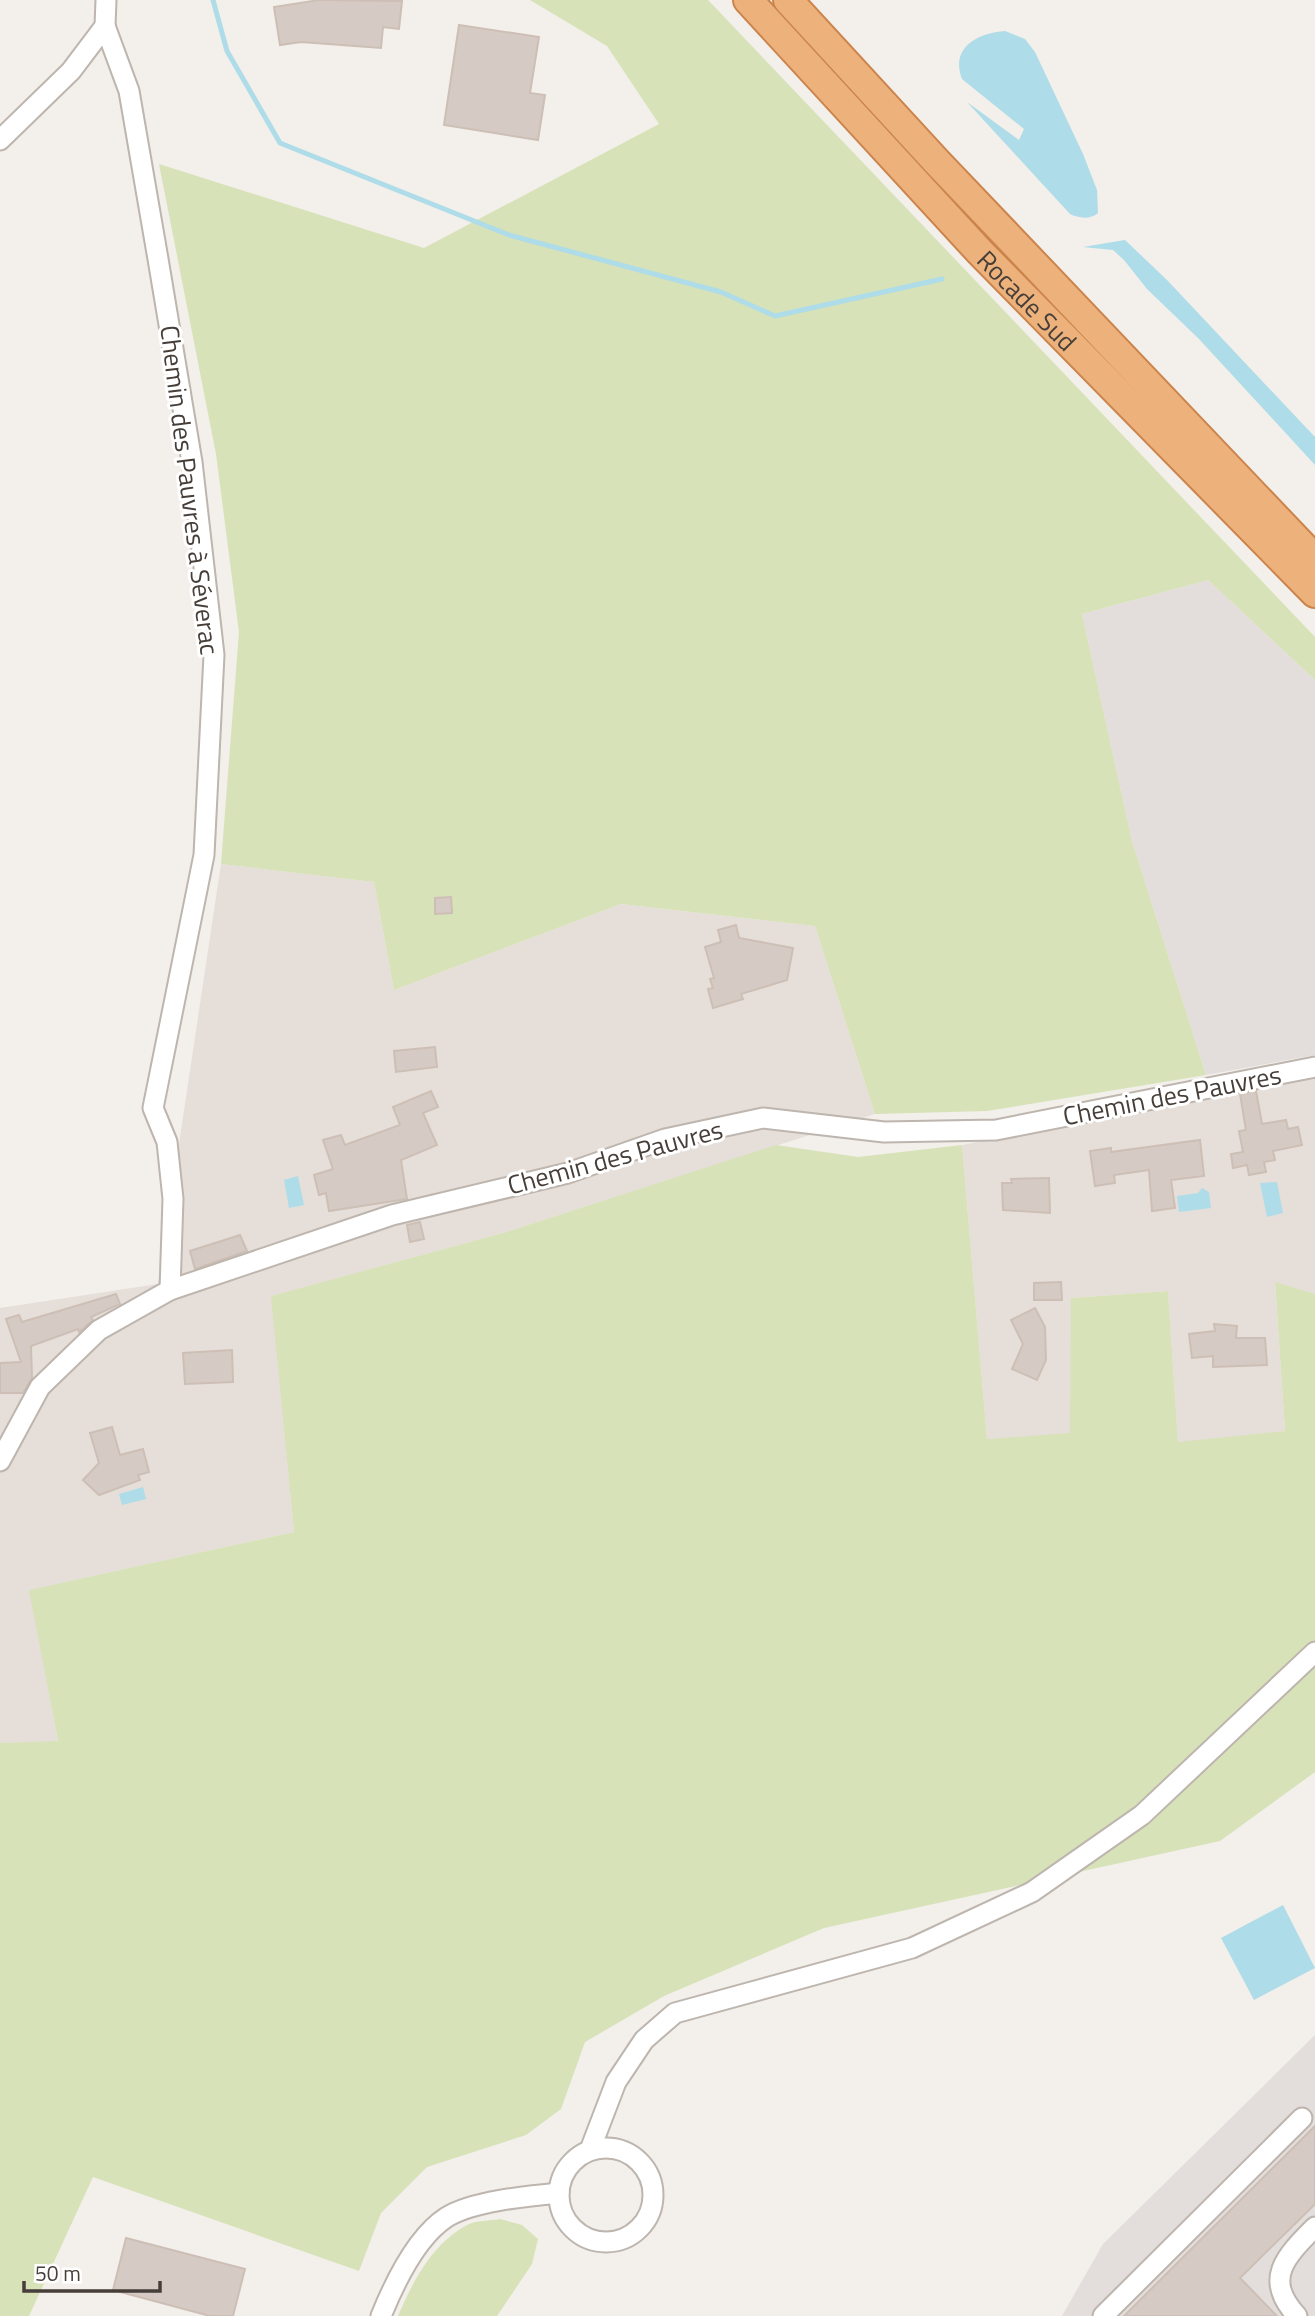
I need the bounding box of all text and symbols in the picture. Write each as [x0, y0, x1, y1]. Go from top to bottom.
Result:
street label: Rocade Sud [968, 241, 1086, 360]
street label: Chemin des Pauvres à Séverac [150, 323, 230, 657]
street label: Chemin des Pauvres [1060, 1055, 1284, 1135]
street label: Chemin des Pauvres [503, 1109, 727, 1205]
scale bar [24, 2250, 161, 2294]
text: 50 m [35, 2257, 81, 2289]

